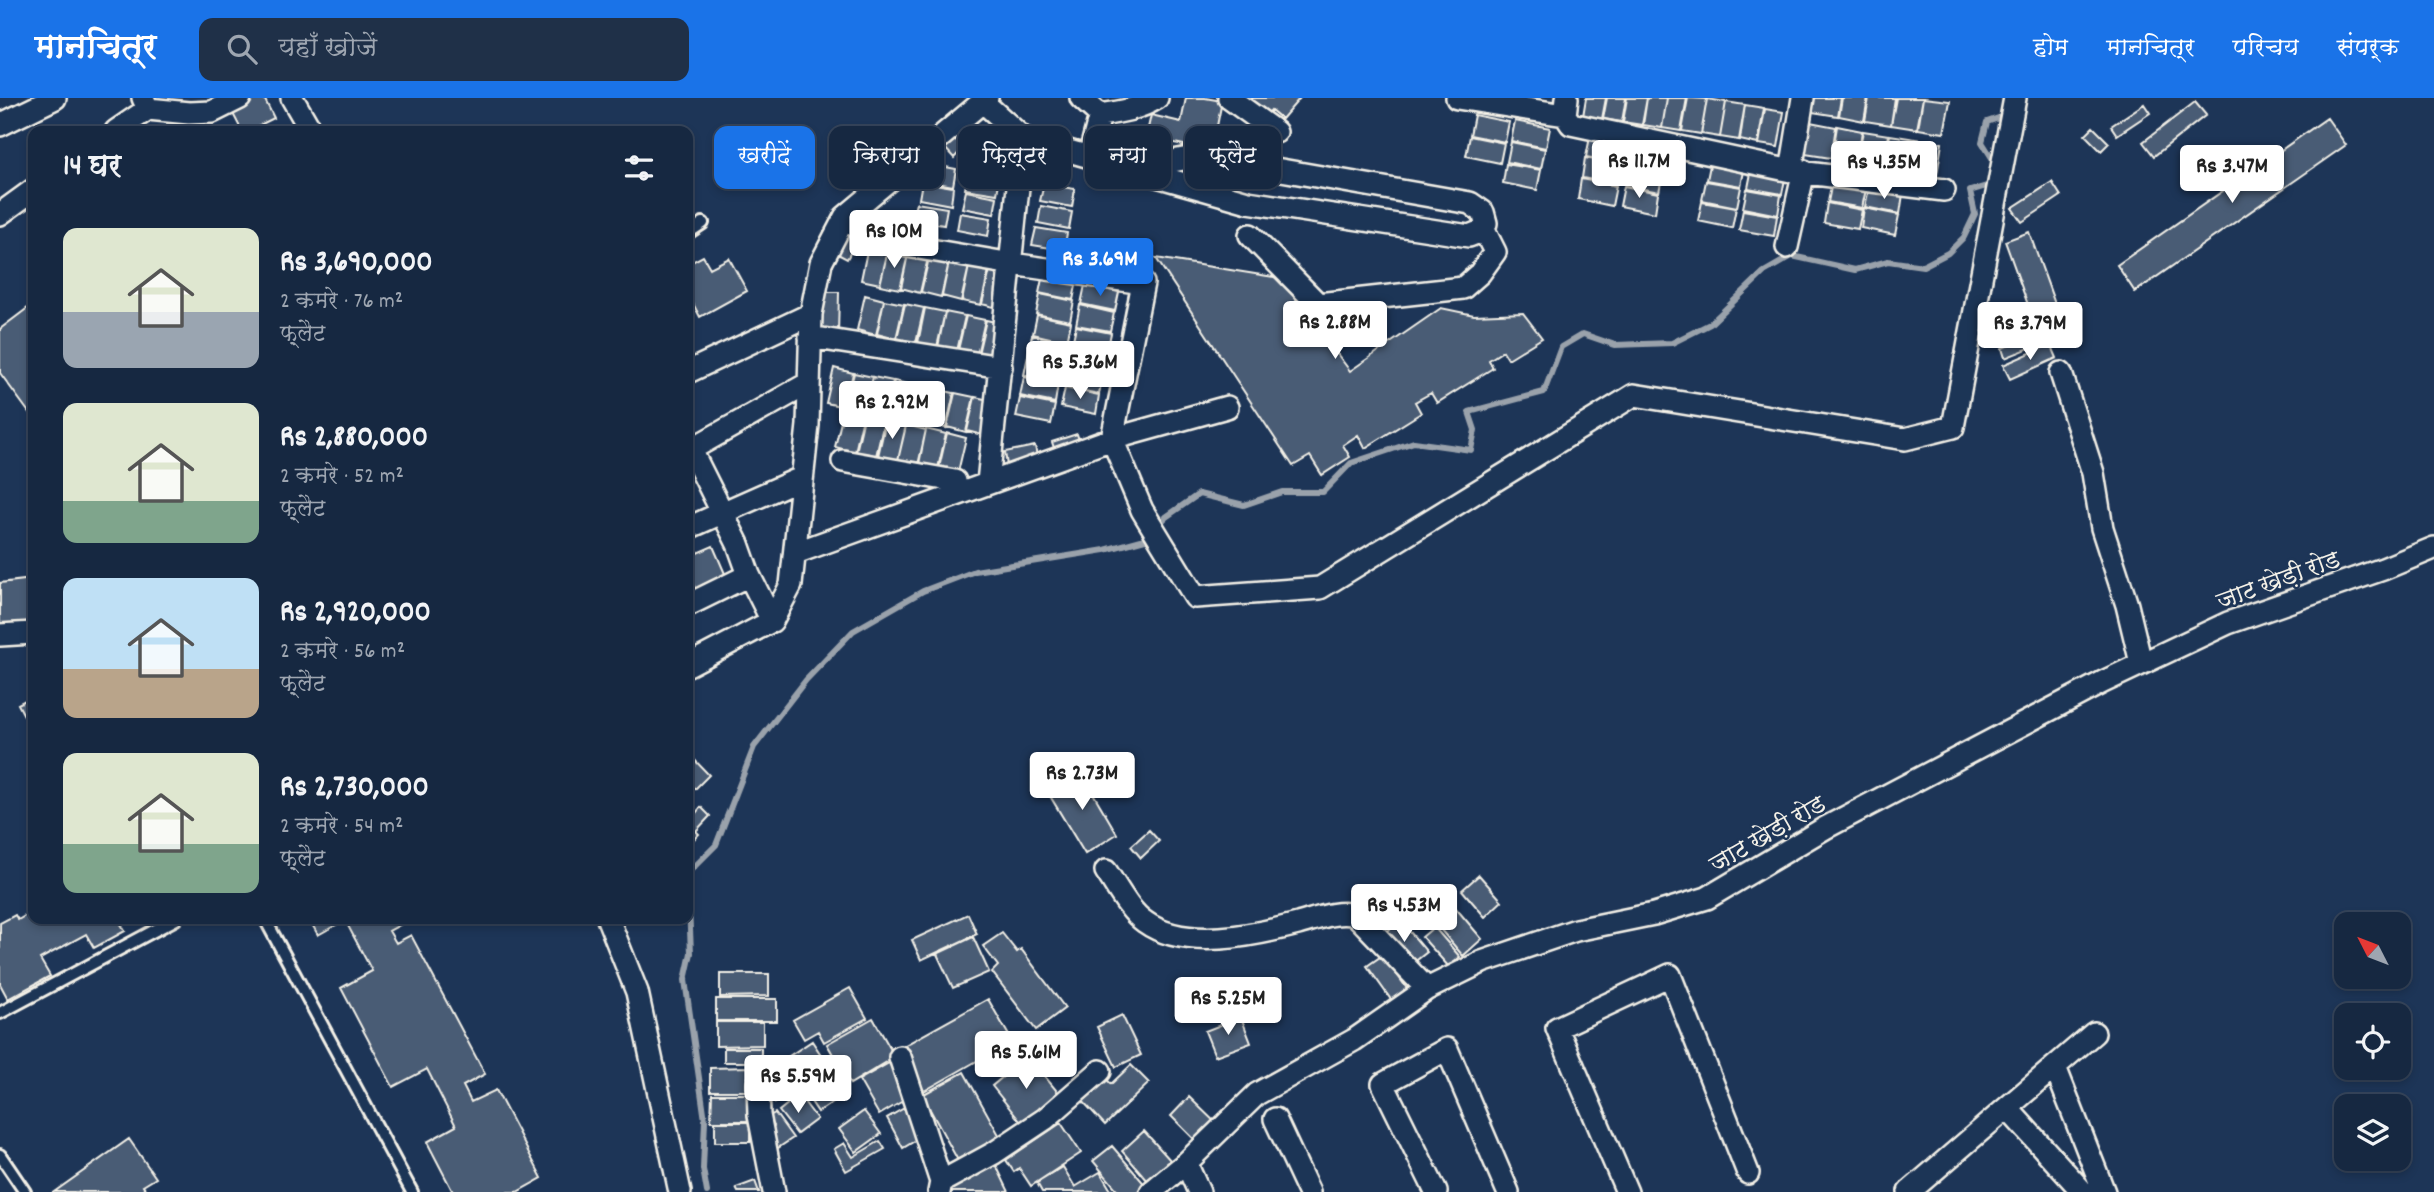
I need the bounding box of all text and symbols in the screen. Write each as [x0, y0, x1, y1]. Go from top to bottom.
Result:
search box [199, 18, 689, 81]
text: मानचित्र [35, 26, 157, 73]
icon: search [223, 30, 261, 68]
text: यहाँ खोजें [279, 31, 377, 68]
text: होम [2033, 32, 2068, 66]
text: मानचित्र [2106, 32, 2195, 66]
text: परिचय [2233, 32, 2299, 66]
text: संपर्क [2337, 32, 2399, 66]
chip: खरीदें [714, 126, 815, 189]
chip: किराया [829, 126, 944, 189]
chip: फ़िल्टर [958, 126, 1071, 189]
chip: नया [1085, 126, 1171, 189]
chip: फ़्लैट [1185, 126, 1281, 189]
pin: Rs 11.7M [1567, 140, 1711, 200]
pin: Rs 4.35M [1812, 141, 1956, 201]
text: Rs 11.7M [1608, 146, 1670, 179]
pin: Rs 3.47M [2160, 146, 2304, 205]
text: 14 घर [63, 147, 121, 190]
text: Rs 4.35M [1847, 147, 1921, 180]
icon: filters [620, 149, 658, 187]
text: Rs 3.47M [2196, 151, 2268, 184]
pin: Rs 10M [837, 211, 951, 270]
text: Rs 10M [865, 216, 923, 249]
pin: Rs 3.69M [1028, 238, 1172, 298]
text: Rs 3,690,000 [280, 243, 433, 286]
text: Rs 3.69M [1062, 244, 1138, 277]
icon: home [119, 256, 203, 340]
text: 2 कमरे · 76 m² [280, 286, 403, 319]
pin: Rs 2.88M [1263, 302, 1407, 361]
pin: Rs 3.79M [1958, 302, 2102, 362]
text: Rs 2.88M [1299, 307, 1371, 340]
text: Rs 3.79M [1993, 308, 2067, 341]
text: फ़्लैट [280, 319, 326, 352]
pin: Rs 5.36M [1008, 342, 1152, 401]
text: Rs 5.36M [1042, 347, 1118, 380]
pin: Rs 2.92M [820, 382, 964, 441]
text: Rs 2.92M [855, 387, 929, 420]
text: Rs 2,880,000 [280, 418, 428, 461]
icon: home [119, 431, 203, 515]
text: 2 कमरे · 52 m² [280, 461, 404, 494]
text: फ़्लैट [280, 494, 326, 527]
street label: जाट खेड़ी रोड [2212, 544, 2346, 620]
text: Rs 2,920,000 [280, 593, 431, 636]
icon: home [119, 606, 203, 690]
text: 2 कमरे · 56 m² [280, 636, 405, 669]
text: फ़्लैट [280, 669, 326, 702]
pin: Rs 2.73M [1010, 752, 1154, 812]
text: Rs 2.73M [1046, 758, 1118, 791]
text: Rs 2,730,000 [280, 768, 429, 811]
icon: home [119, 781, 203, 865]
street label: जाट खेड़ी रोड [1703, 789, 1833, 883]
text: 2 कमरे · 54 m² [280, 811, 403, 844]
text: फ़्लैट [280, 844, 326, 877]
pin: Rs 4.53M [1332, 884, 1476, 944]
text: Rs 4.53M [1367, 890, 1441, 923]
north arrow [2334, 912, 2412, 989]
map controls [2334, 912, 2411, 1171]
pin: Rs 5.25M [1156, 978, 1300, 1037]
text: Rs 5.25M [1191, 983, 1265, 1016]
button: locate [2334, 1003, 2411, 1080]
pin: Rs 5.61M [954, 1032, 1098, 1091]
text: Rs 5.61M [991, 1037, 1061, 1070]
pin: Rs 5.59M [726, 1056, 870, 1115]
text: Rs 5.59M [760, 1061, 836, 1094]
button: layers [2334, 1094, 2411, 1171]

